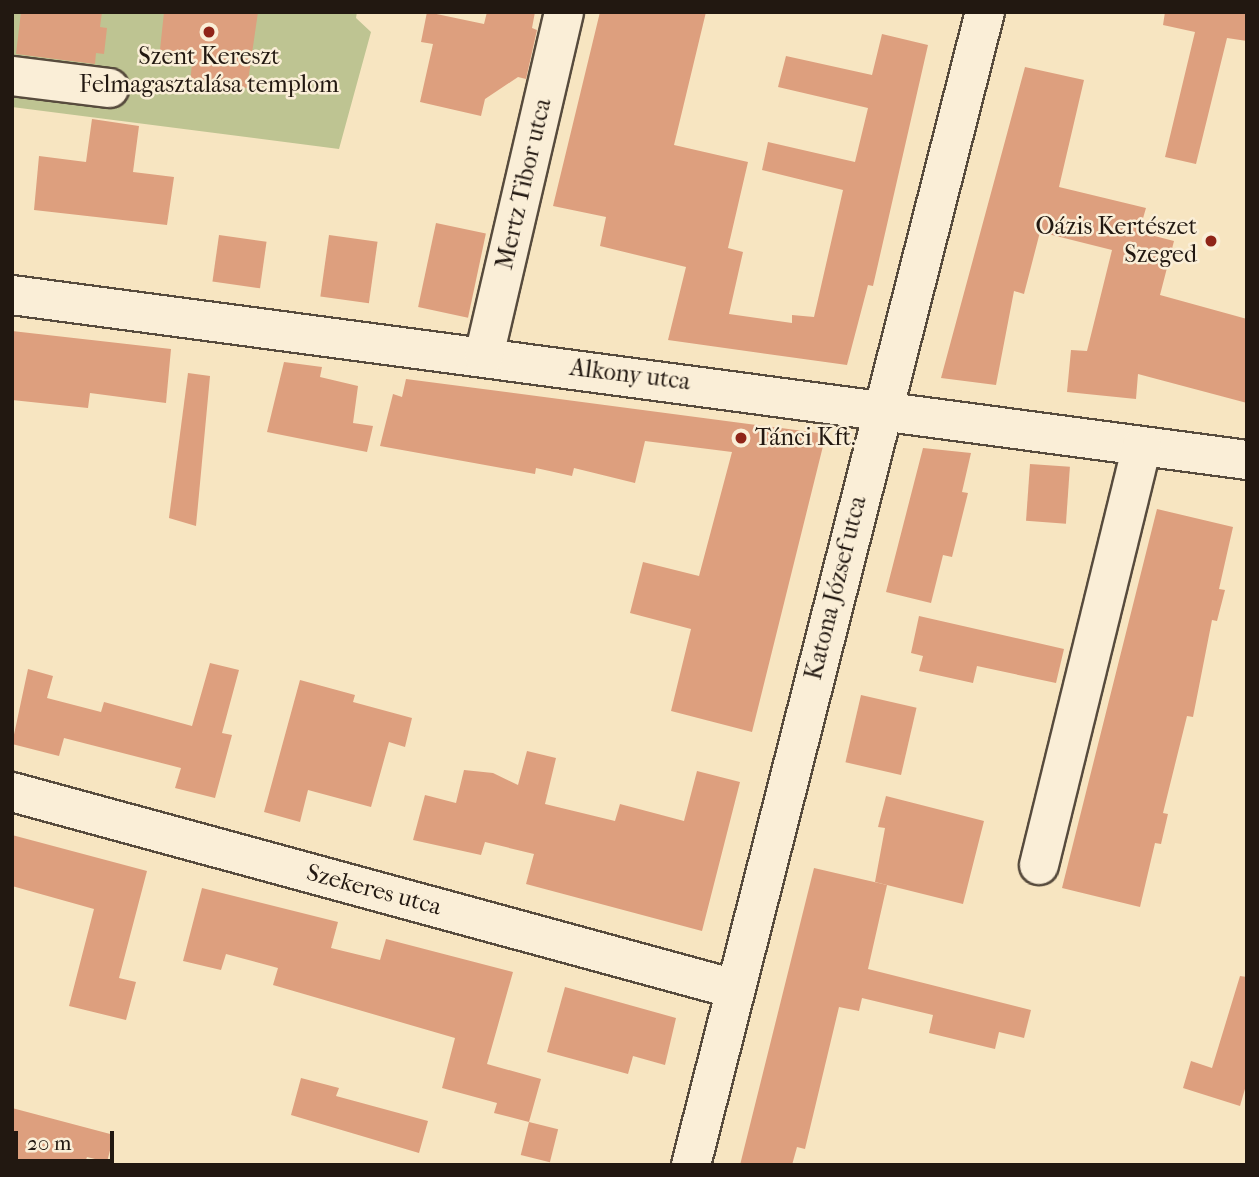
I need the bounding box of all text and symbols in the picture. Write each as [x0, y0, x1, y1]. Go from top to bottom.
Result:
marker: Szent Kereszt Felmagasztalása templom [201, 24, 217, 40]
place label: Szent Kereszt Felmagasztalása templom [79, 43, 339, 99]
street label: Mertz Tibor utca [490, 96, 558, 272]
place label: Oázis Kertészet Szeged [1036, 213, 1197, 269]
marker: Oázis Kertészet Szeged [1203, 233, 1219, 249]
street label: Alkony utca [568, 353, 692, 397]
place label: Tánci Kft. [755, 424, 856, 452]
marker: Tánci Kft. [733, 430, 749, 446]
street label: Katona József utca [799, 493, 873, 683]
street label: Szekeres utca [303, 858, 445, 922]
scale bar [18, 1118, 117, 1162]
text: 20 m [27, 1131, 71, 1155]

